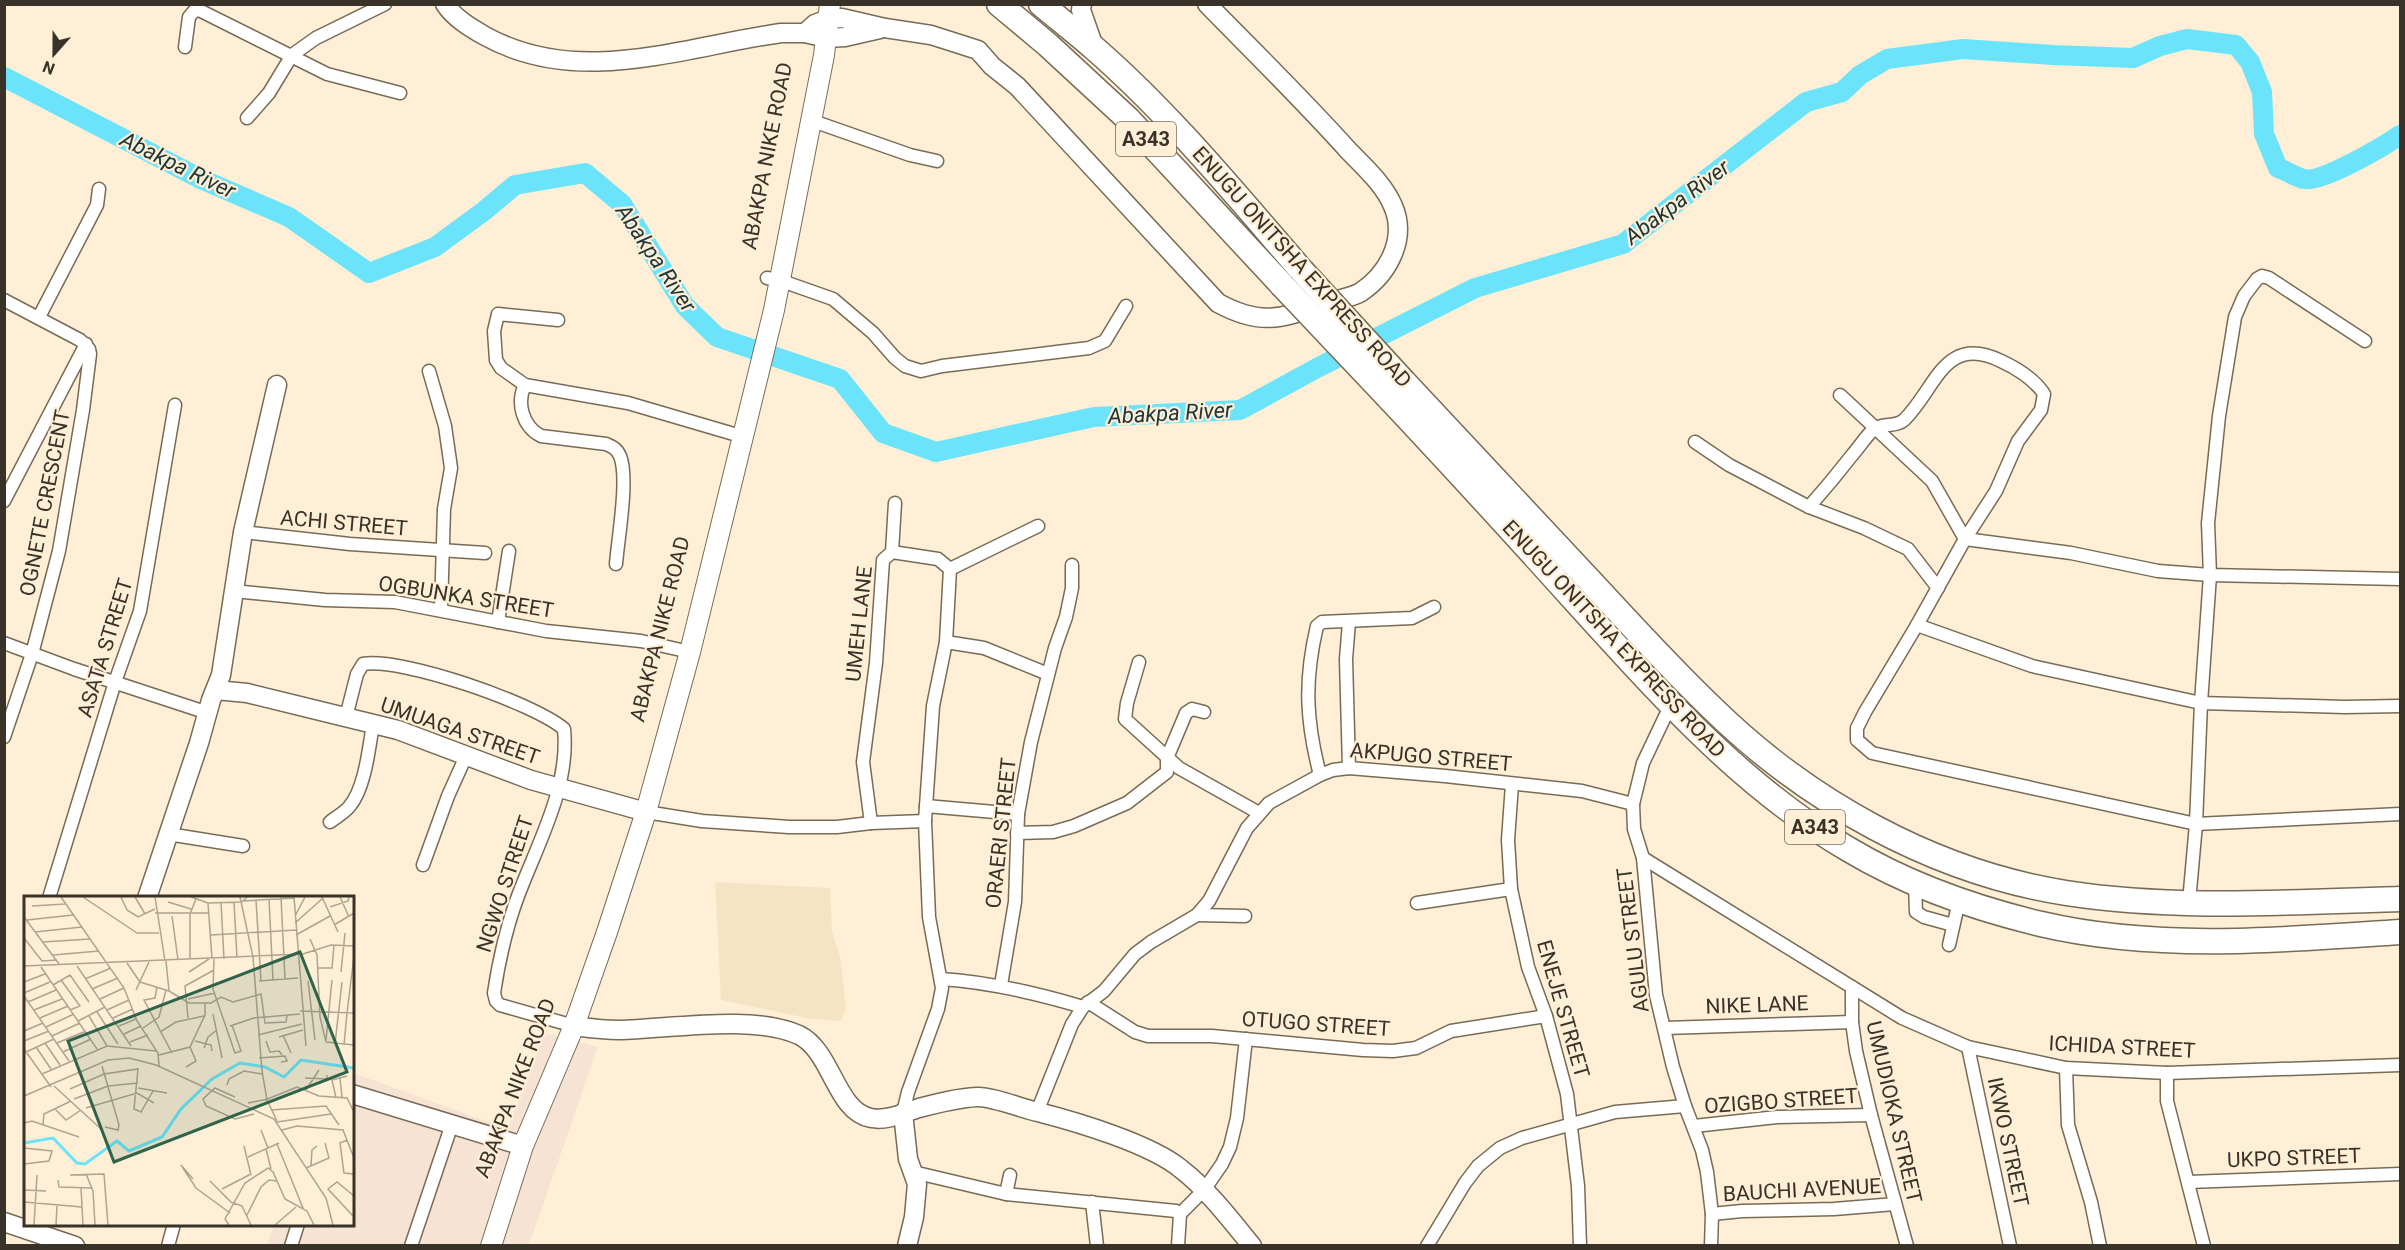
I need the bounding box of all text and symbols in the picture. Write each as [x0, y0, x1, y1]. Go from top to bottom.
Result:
north arrow [24, 24, 84, 84]
text: N [40, 57, 57, 78]
street label: ABAKPA NIKE ROAD [737, 60, 797, 252]
road number: A343 [1116, 122, 1176, 156]
water label: Abakpa River [116, 126, 240, 204]
street label: ENUGU ONITSHA EXPRESS ROAD [1188, 142, 1416, 392]
water label: Abakpa River [1619, 154, 1735, 250]
water label: Abakpa River [610, 199, 702, 317]
water label: Abakpa River [1106, 397, 1234, 429]
street label: OGNETE CRESCENT [15, 407, 75, 598]
street label: ACHI STREET [279, 505, 409, 541]
street label: ENUGU ONITSHA EXPRESS ROAD [1498, 515, 1730, 763]
street label: ABAKPA NIKE ROAD [625, 534, 695, 724]
street label: UMEH LANE [841, 565, 877, 683]
street label: OGBUNKA STREET [377, 571, 556, 623]
street label: ASATA STREET [73, 575, 138, 720]
street label: UMUAGA STREET [377, 693, 543, 770]
street label: AKPUGO STREET [1349, 738, 1513, 776]
street label: ORAERI STREET [981, 756, 1021, 910]
road number: A343 [1785, 810, 1845, 844]
street label: NGWO STREET [472, 812, 539, 955]
street label: AGULU STREET [1612, 866, 1654, 1014]
inset map [24, 896, 354, 1226]
street label: ENEJE STREET [1532, 937, 1594, 1081]
street label: NIKE LANE [1705, 991, 1809, 1019]
street label: ABAKPA NIKE ROAD [470, 995, 560, 1181]
street label: OTUGO STREET [1241, 1007, 1392, 1041]
street label: UMUDIOKA STREET [1861, 1019, 1927, 1206]
street label: ICHIDA STREET [2048, 1031, 2197, 1063]
street label: IKWO STREET [1983, 1075, 2034, 1209]
street label: OZIGBO STREET [1703, 1084, 1859, 1118]
street label: UKPO STREET [2226, 1144, 2362, 1172]
street label: BAUCHI AVENUE [1722, 1174, 1882, 1206]

